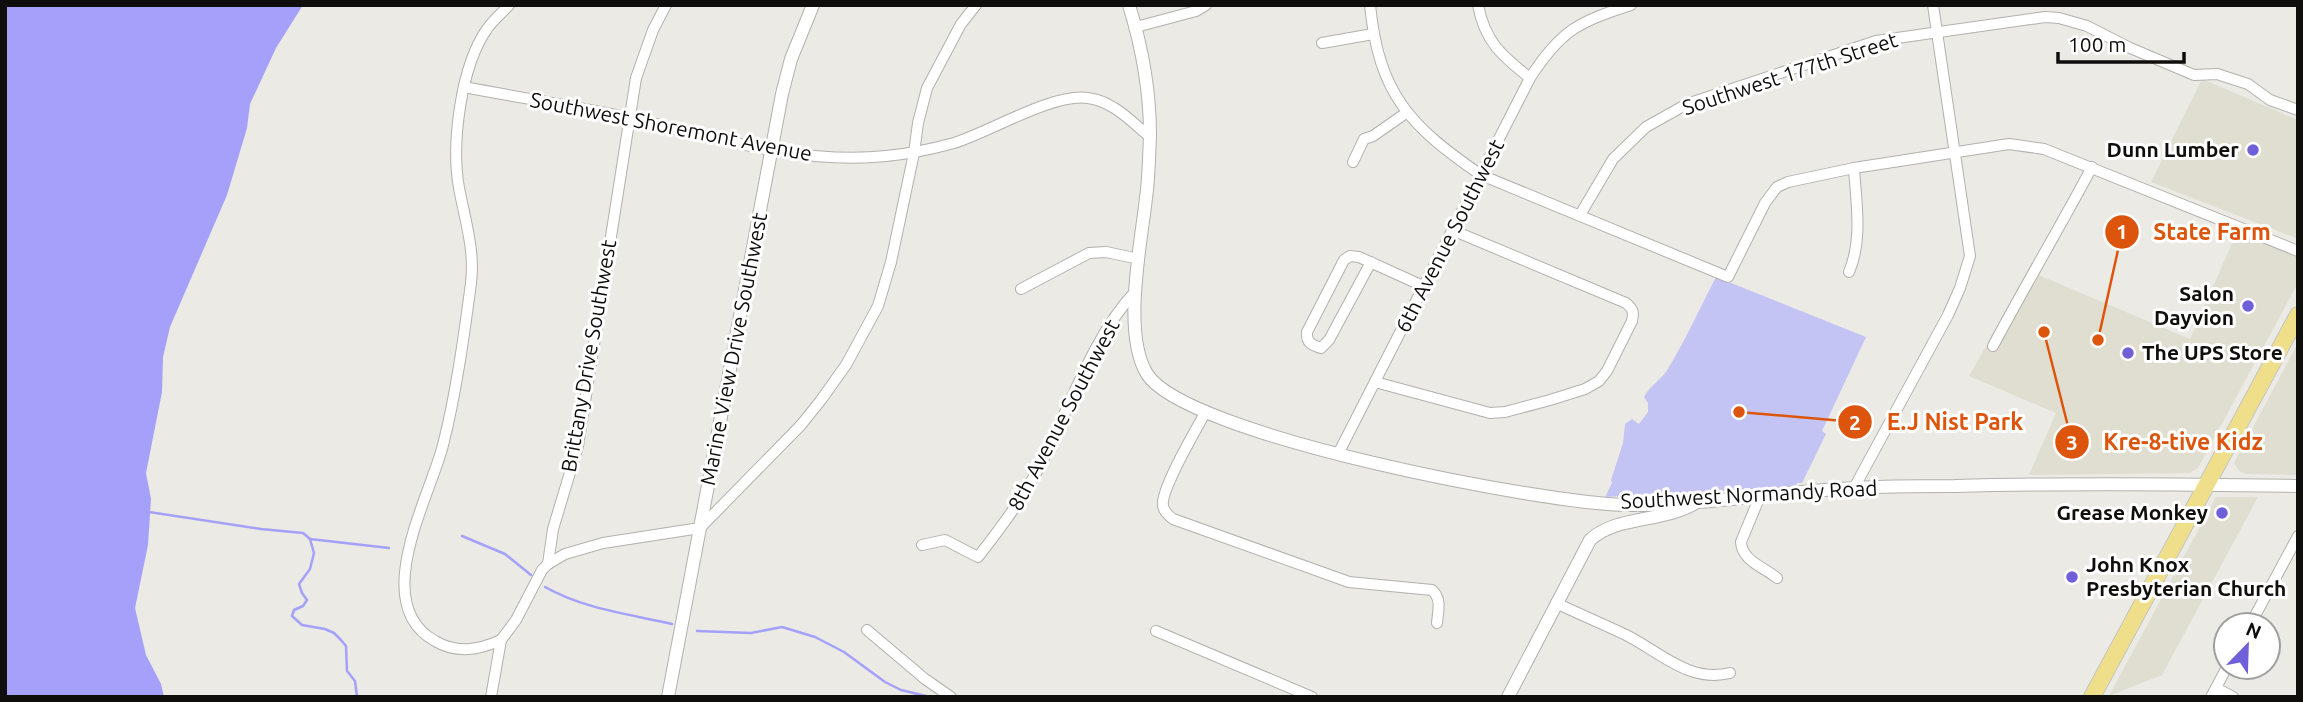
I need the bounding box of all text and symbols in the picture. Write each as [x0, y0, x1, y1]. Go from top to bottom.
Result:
scale bar [2058, 21, 2184, 65]
street label: Southwest 177th Street [1679, 27, 1900, 119]
text: 100 m [2068, 32, 2126, 56]
street label: Southwest Shoremont Avenue [528, 87, 814, 165]
street label: 6th Avenue Southwest [1390, 135, 1508, 336]
place label: Dunn Lumber [2107, 137, 2239, 161]
marker: Dunn Lumber [2245, 142, 2261, 158]
street label: Marine View Drive Southwest [695, 210, 771, 487]
callout: State Farm [2104, 210, 2285, 254]
text: 1 [2116, 219, 2128, 243]
text: State Farm [2153, 219, 2271, 244]
street label: Brittany Drive Southwest [556, 238, 620, 474]
place label: Salon Dayvion [2154, 281, 2234, 329]
marker: Salon Dayvion [2240, 298, 2256, 314]
street label: 8th Avenue Southwest [1002, 315, 1124, 514]
place label: The UPS Store [2142, 340, 2283, 364]
marker: The UPS Store [2120, 345, 2136, 361]
callout: E.J Nist Park [1838, 400, 2037, 444]
text: E.J Nist Park [1887, 409, 2023, 434]
text: 2 [1849, 410, 1861, 434]
callout: Kre-8-tive Kidz [2054, 420, 2277, 464]
text: Kre-8-tive Kidz [2103, 429, 2263, 454]
text: 3 [2066, 430, 2078, 454]
street label: Southwest Normandy Road [1620, 475, 1878, 513]
place label: Grease Monkey [2057, 500, 2208, 524]
marker: Grease Monkey [2214, 505, 2230, 521]
place label: John Knox Presbyterian Church [2086, 552, 2286, 600]
marker: John Knox Presbyterian Church [2064, 569, 2080, 585]
north arrow [2212, 611, 2282, 681]
text: N [2243, 617, 2264, 643]

